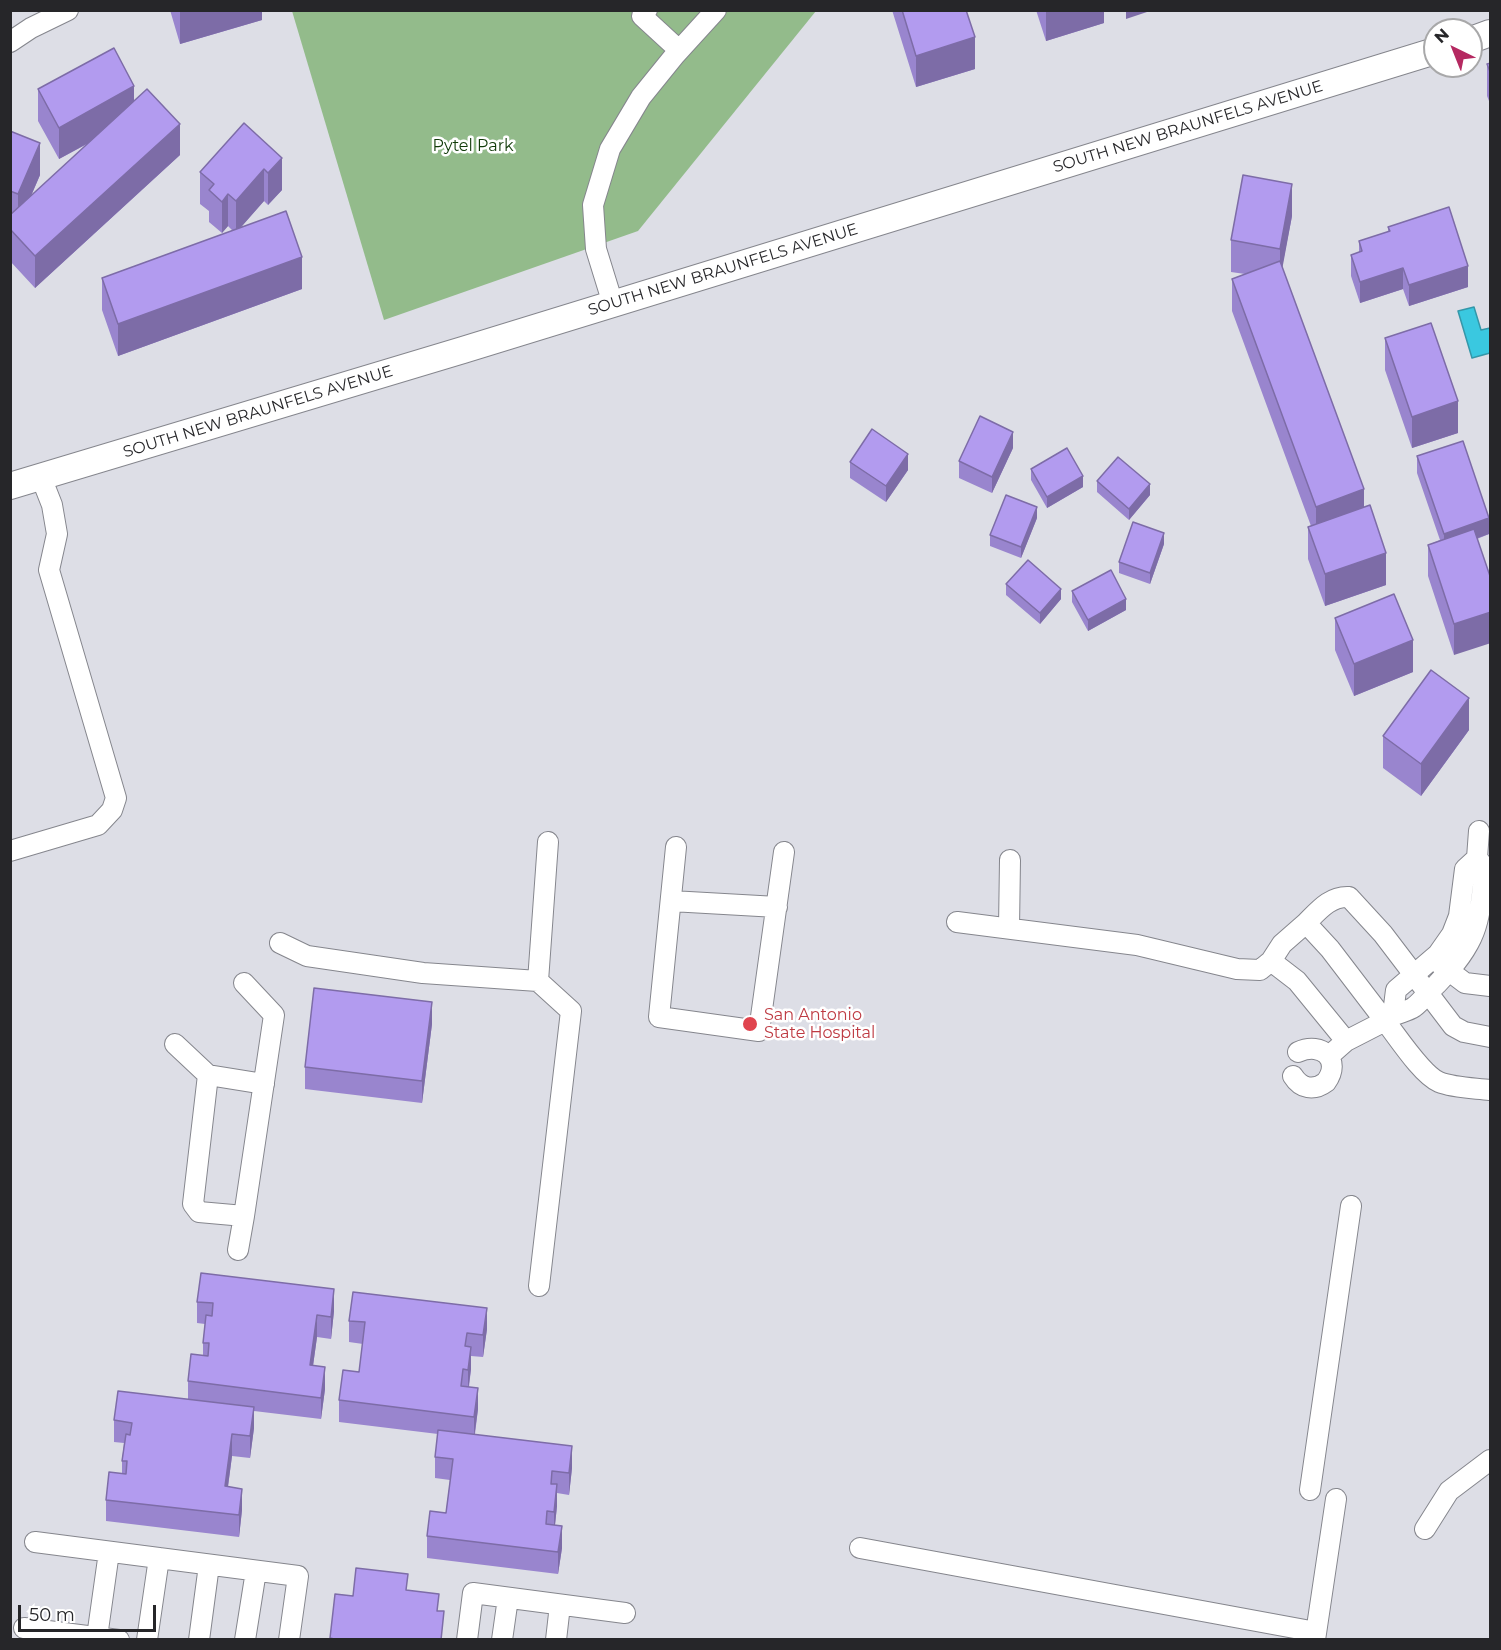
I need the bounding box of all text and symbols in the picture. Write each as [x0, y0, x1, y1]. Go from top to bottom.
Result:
north arrow [1423, 18, 1483, 78]
text: N [1431, 25, 1453, 47]
street label: SOUTH NEW BRAUNFELS AVENUE [1051, 77, 1325, 177]
park label: Pytel Park [432, 136, 514, 156]
street label: SOUTH NEW BRAUNFELS AVENUE [586, 220, 860, 320]
street label: SOUTH NEW BRAUNFELS AVENUE [121, 362, 395, 462]
place label: San Antonio State Hospital [764, 1005, 875, 1043]
marker: San Antonio State Hospital [741, 1015, 759, 1033]
scale bar [21, 1593, 159, 1631]
text: 50 m [29, 1604, 75, 1626]

